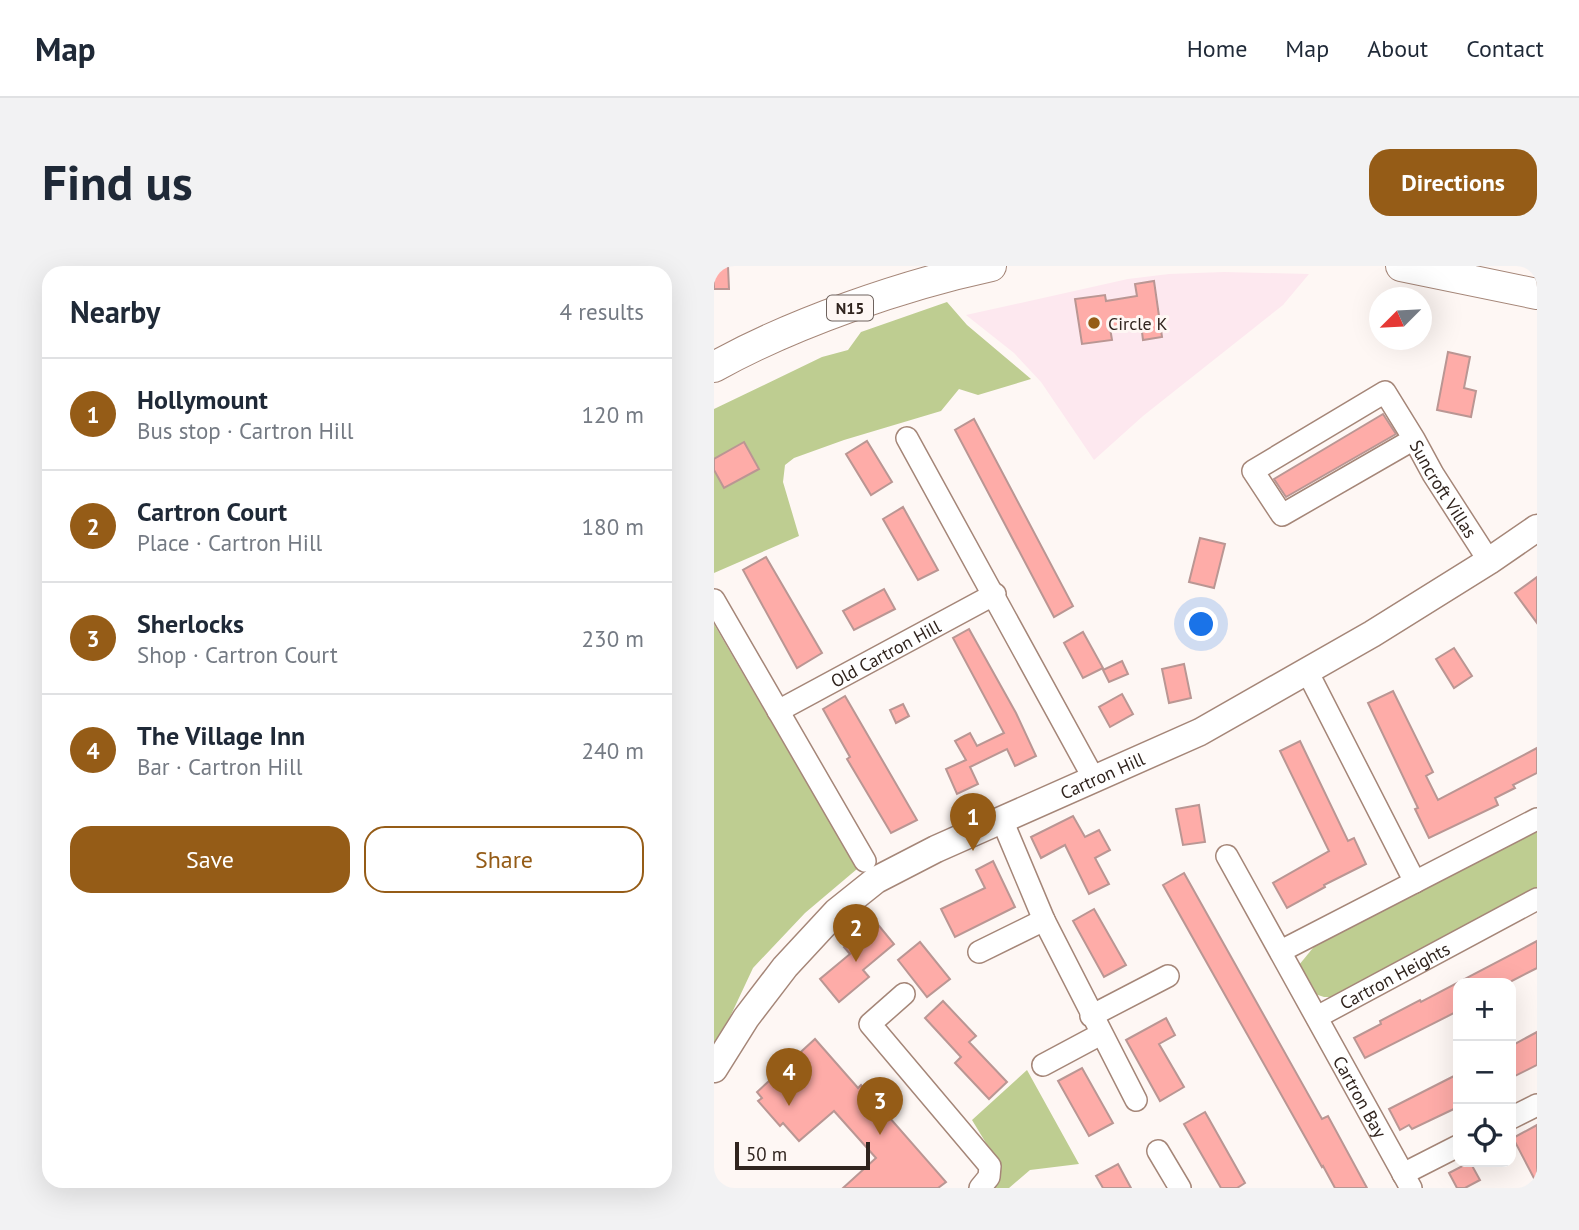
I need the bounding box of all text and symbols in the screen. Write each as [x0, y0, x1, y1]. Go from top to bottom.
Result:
text: Map [35, 27, 96, 70]
text: Home [1187, 33, 1247, 64]
text: Map [1285, 33, 1329, 64]
text: About [1367, 33, 1428, 64]
text: Contact [1466, 33, 1544, 64]
button: Directions [1369, 149, 1537, 216]
text: Find us [42, 150, 193, 214]
north arrow [1369, 287, 1432, 350]
text: Nearby [70, 292, 160, 331]
road number: N15 [827, 296, 873, 320]
text: 4 results [560, 297, 644, 326]
place label: Circle K [1108, 312, 1168, 335]
marker: Circle K [1086, 315, 1102, 331]
text: Hollymount [137, 383, 268, 416]
text: 1 [86, 400, 100, 429]
text: 120 m [582, 400, 644, 429]
text: Bus stop · Cartron Hill [137, 416, 353, 445]
street label: Suncroft Villas [1405, 436, 1482, 542]
text: Cartron Court [137, 495, 287, 528]
text: 2 [86, 512, 100, 541]
text: 180 m [582, 512, 644, 541]
text: Place · Cartron Hill [137, 528, 322, 557]
text: Sherlocks [137, 607, 244, 640]
your location [1184, 607, 1218, 641]
street label: Old Cartron Hill [826, 614, 945, 692]
text: 3 [86, 624, 100, 653]
text: 230 m [582, 624, 644, 653]
text: Shop · Cartron Court [137, 640, 338, 669]
text: The Village Inn [137, 719, 305, 752]
text: 4 [86, 736, 100, 765]
text: 240 m [582, 736, 644, 765]
street label: Cartron Hill [1057, 746, 1149, 804]
text: Bar · Cartron Hill [137, 752, 302, 781]
pin: 1 [950, 793, 996, 851]
button: Save [70, 826, 350, 893]
button: Share [364, 826, 644, 893]
pin: 2 [833, 904, 879, 962]
street label: Cartron Heights [1336, 937, 1454, 1014]
map controls [1453, 978, 1516, 1167]
button: + [1453, 978, 1516, 1041]
button: − [1453, 1041, 1516, 1104]
pin: 4 [766, 1048, 812, 1106]
street label: Cartron Bay [1328, 1052, 1392, 1142]
pin: 3 [857, 1077, 903, 1135]
button: locate [1453, 1104, 1516, 1167]
scale bar [735, 1139, 870, 1171]
text: 50 m [746, 1142, 787, 1166]

